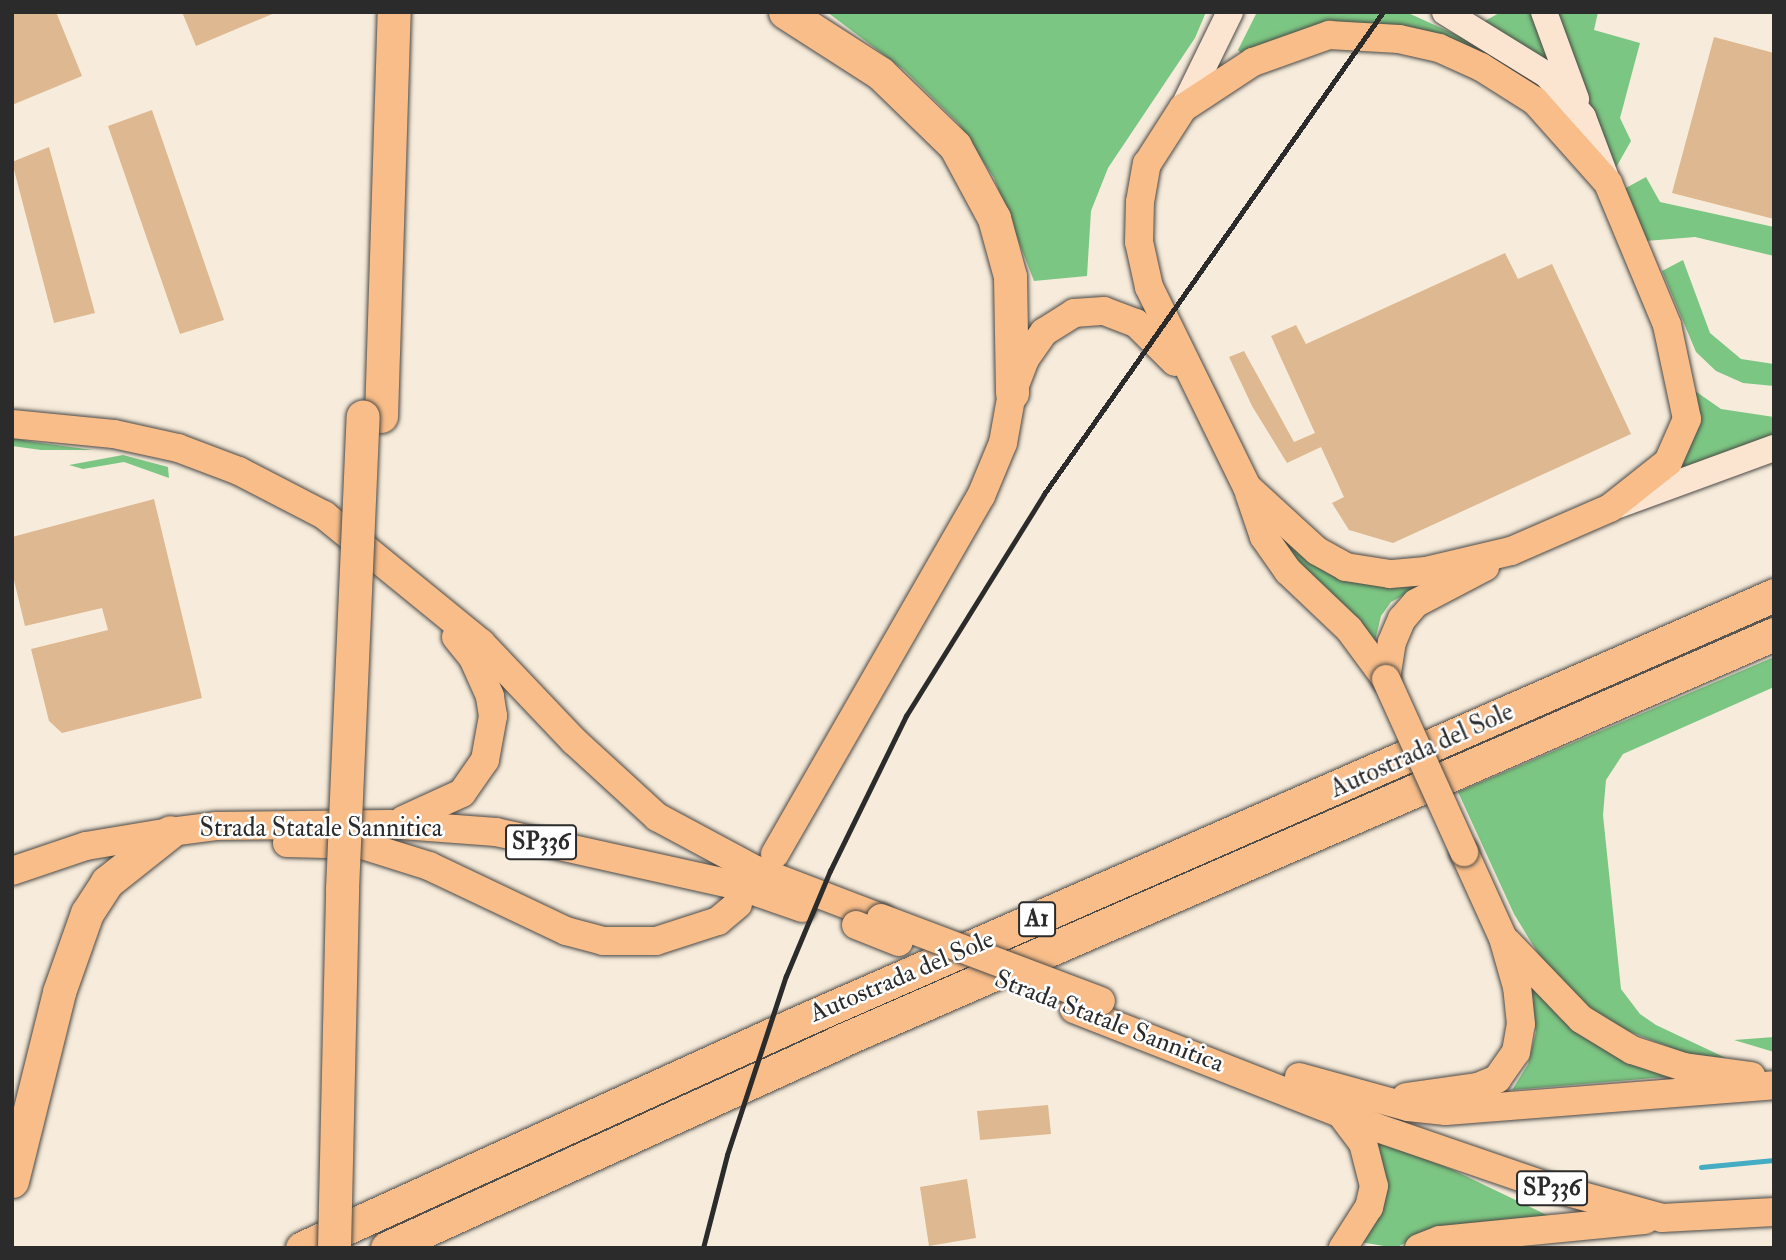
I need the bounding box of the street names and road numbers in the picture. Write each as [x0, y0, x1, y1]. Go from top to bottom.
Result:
street label: Autostrada del Sole [1325, 697, 1519, 805]
street label: Strada Statale Sannitica [200, 813, 442, 845]
road number: SP336 [504, 822, 578, 862]
road number: A1 [1018, 898, 1056, 939]
street label: Autostrada del Sole [805, 924, 999, 1030]
street label: Strada Statale Sannitica [990, 964, 1228, 1080]
road number: SP336 [1515, 1168, 1589, 1208]

